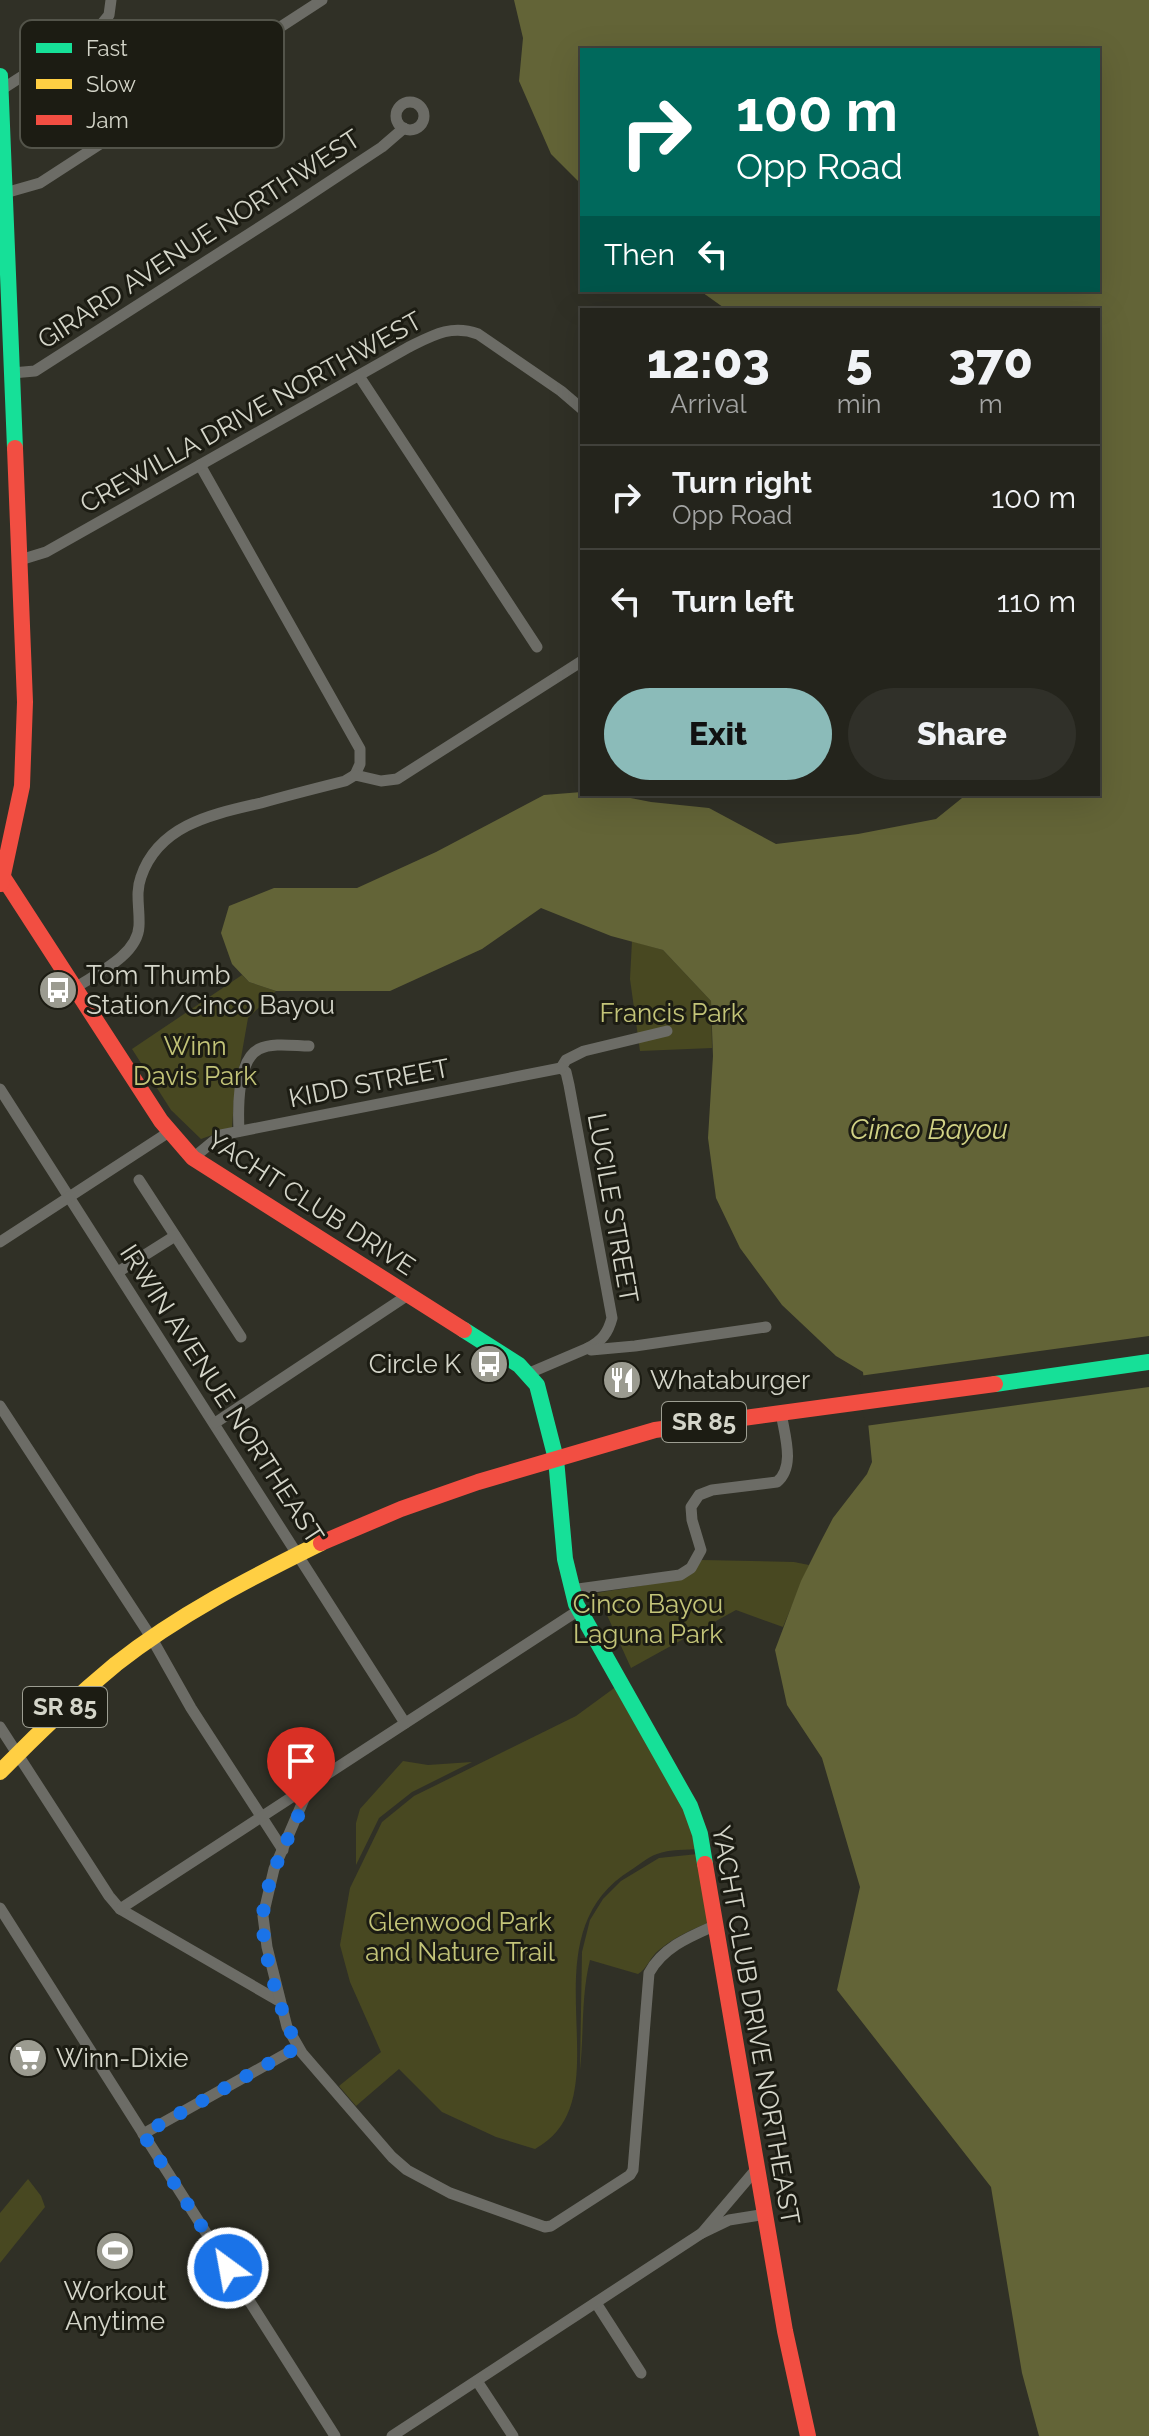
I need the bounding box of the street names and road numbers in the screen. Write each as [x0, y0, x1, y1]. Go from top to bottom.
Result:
street label: GIRARD AVENUE NORTHWEST [32, 123, 366, 355]
street label: CREWILLA DRIVE NORTHWEST [75, 305, 427, 519]
street label: KIDD STREET [286, 1053, 452, 1113]
street label: LUCILE STREET [582, 1111, 644, 1305]
street label: YACHT CLUB DRIVE [201, 1125, 421, 1281]
street label: IRWIN AVENUE NORTHEAST [114, 1239, 330, 1549]
road number: SR 85 [662, 1402, 746, 1442]
road number: SR 85 [23, 1687, 107, 1727]
street label: YACHT CLUB DRIVE NORTHEAST [706, 1823, 806, 2227]

